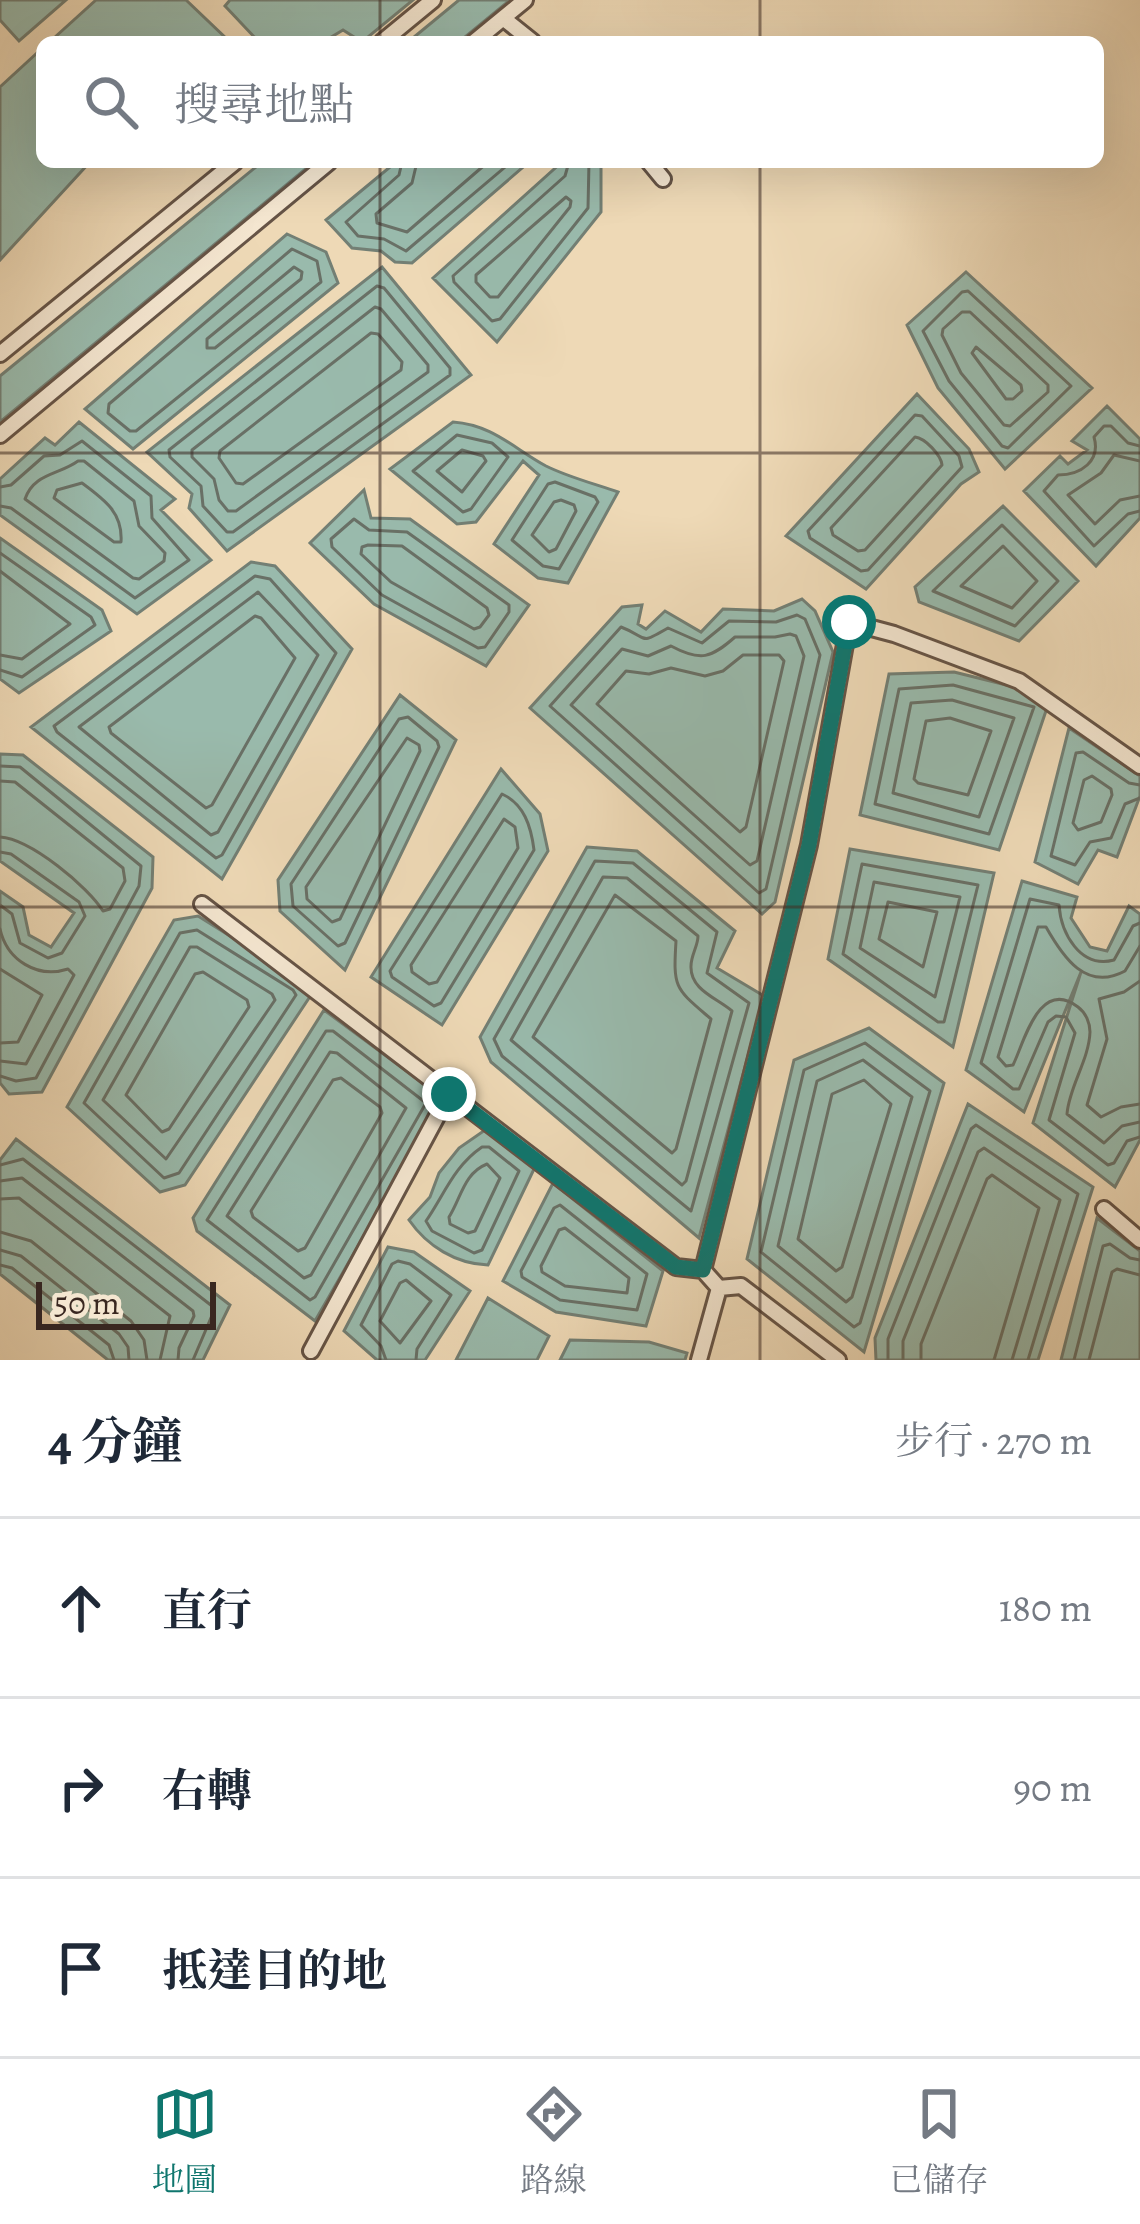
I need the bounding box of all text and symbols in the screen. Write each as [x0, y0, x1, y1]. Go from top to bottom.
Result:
search box [36, 36, 1104, 168]
icon: search [78, 69, 144, 135]
text: 搜尋地點 [174, 74, 354, 136]
route start [822, 595, 876, 649]
route end [422, 1067, 476, 1121]
scale bar [36, 1276, 216, 1329]
text: 50 m [54, 1280, 120, 1325]
text: 4 分鐘 [48, 1407, 183, 1477]
text: 步行 · 270 m [895, 1414, 1092, 1467]
icon: ahead [48, 1575, 114, 1641]
text: 直行 [162, 1580, 252, 1642]
text: 180 m [999, 1581, 1092, 1634]
icon: right [48, 1755, 114, 1821]
text: 右轉 [162, 1760, 252, 1822]
text: 90 m [1013, 1761, 1092, 1814]
icon: arrive [48, 1935, 114, 2001]
text: 抵達目的地 [162, 1940, 387, 2002]
tab: 地圖 [152, 2081, 218, 2202]
tab: 路線 [521, 2081, 587, 2202]
tab: 已儲存 [890, 2081, 989, 2202]

